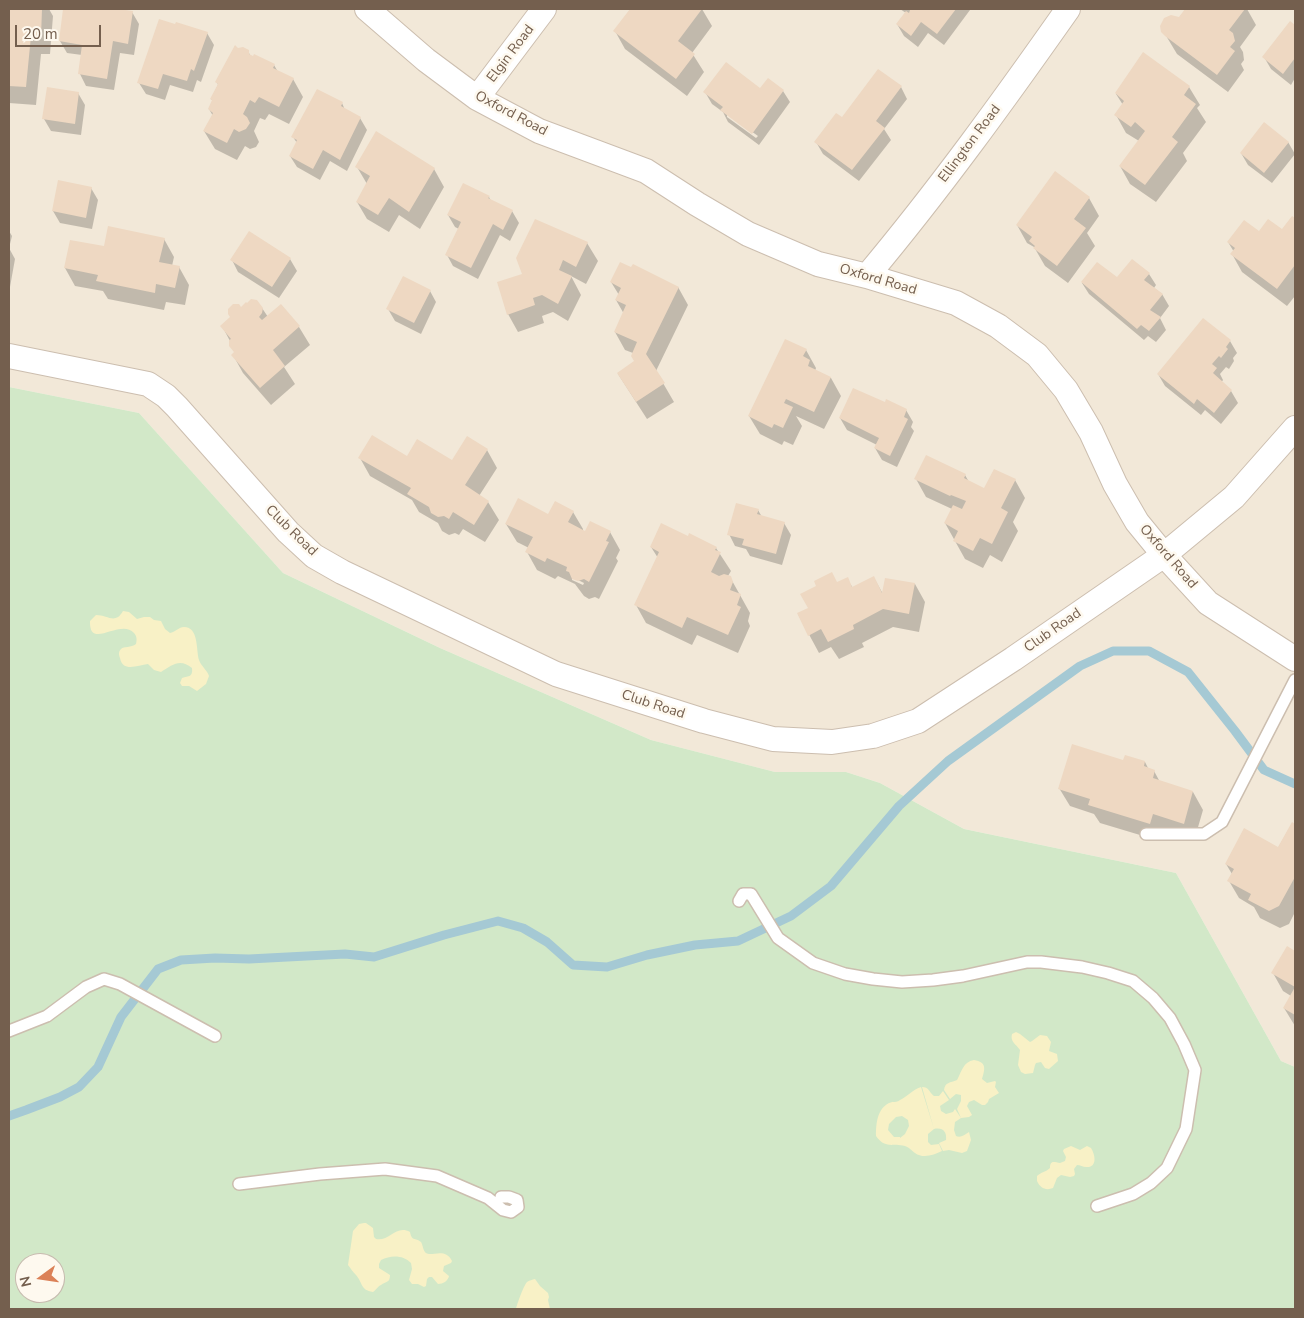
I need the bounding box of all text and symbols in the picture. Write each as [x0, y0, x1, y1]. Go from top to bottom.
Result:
scale bar [18, 15, 104, 47]
street label: Elgin Road [484, 22, 538, 86]
text: 20 m [23, 24, 58, 44]
street label: Oxford Road [472, 88, 550, 140]
street label: Ellington Road [935, 102, 1005, 186]
street label: Oxford Road [837, 261, 919, 299]
street label: Club Road [262, 502, 320, 560]
street label: Oxford Road [1136, 521, 1200, 593]
street label: Club Road [1021, 605, 1085, 657]
street label: Club Road [619, 687, 687, 723]
north arrow [15, 1253, 65, 1303]
text: N [15, 1274, 36, 1289]

